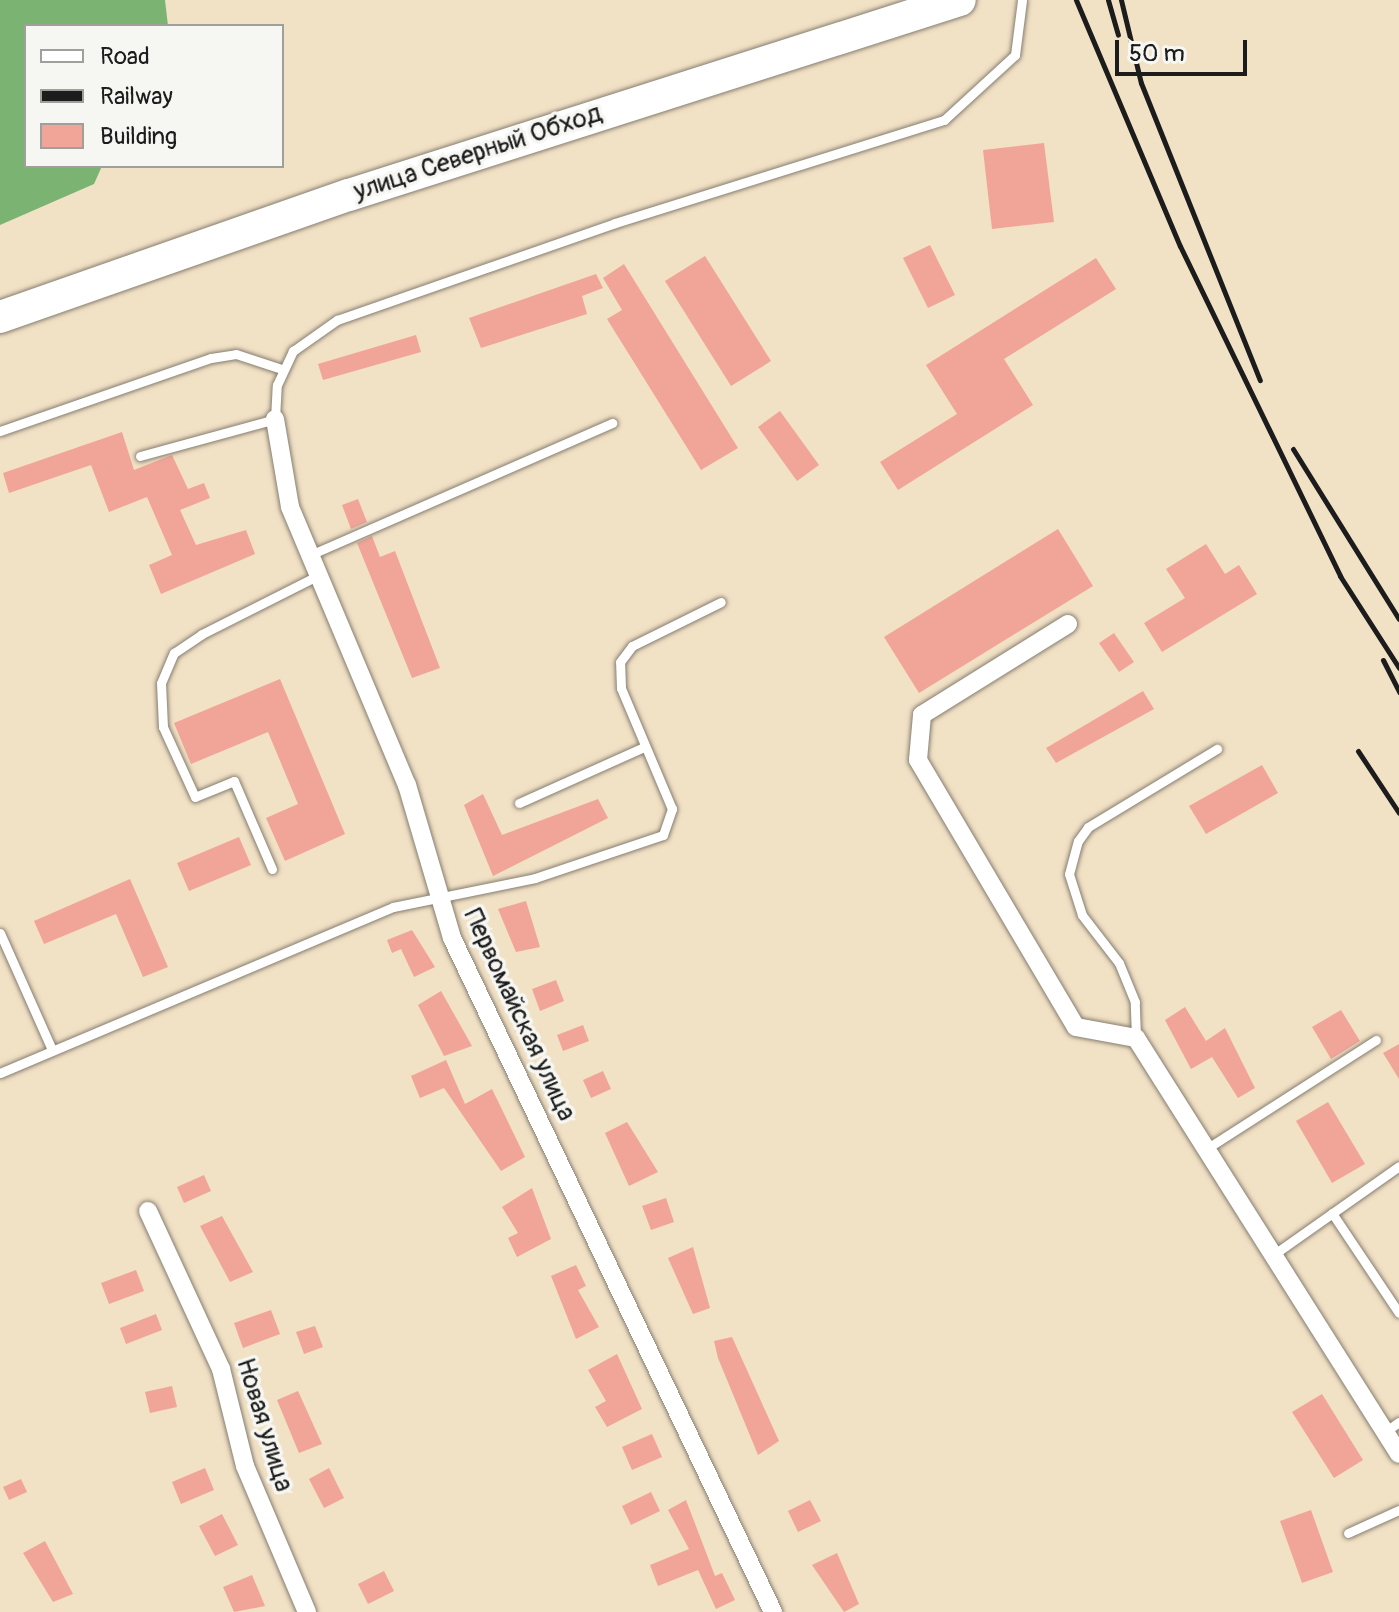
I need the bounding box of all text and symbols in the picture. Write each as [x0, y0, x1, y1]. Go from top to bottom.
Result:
legend [24, 24, 284, 168]
scale bar [1119, 24, 1251, 74]
text: 50 m [1129, 39, 1185, 68]
text: Road [100, 42, 150, 71]
text: Railway [100, 82, 173, 111]
street label: улица Северный Обход [350, 98, 606, 208]
text: Building [100, 122, 177, 151]
street label: Первомайская улица [456, 904, 582, 1126]
street label: Новая улица [229, 1354, 299, 1496]

